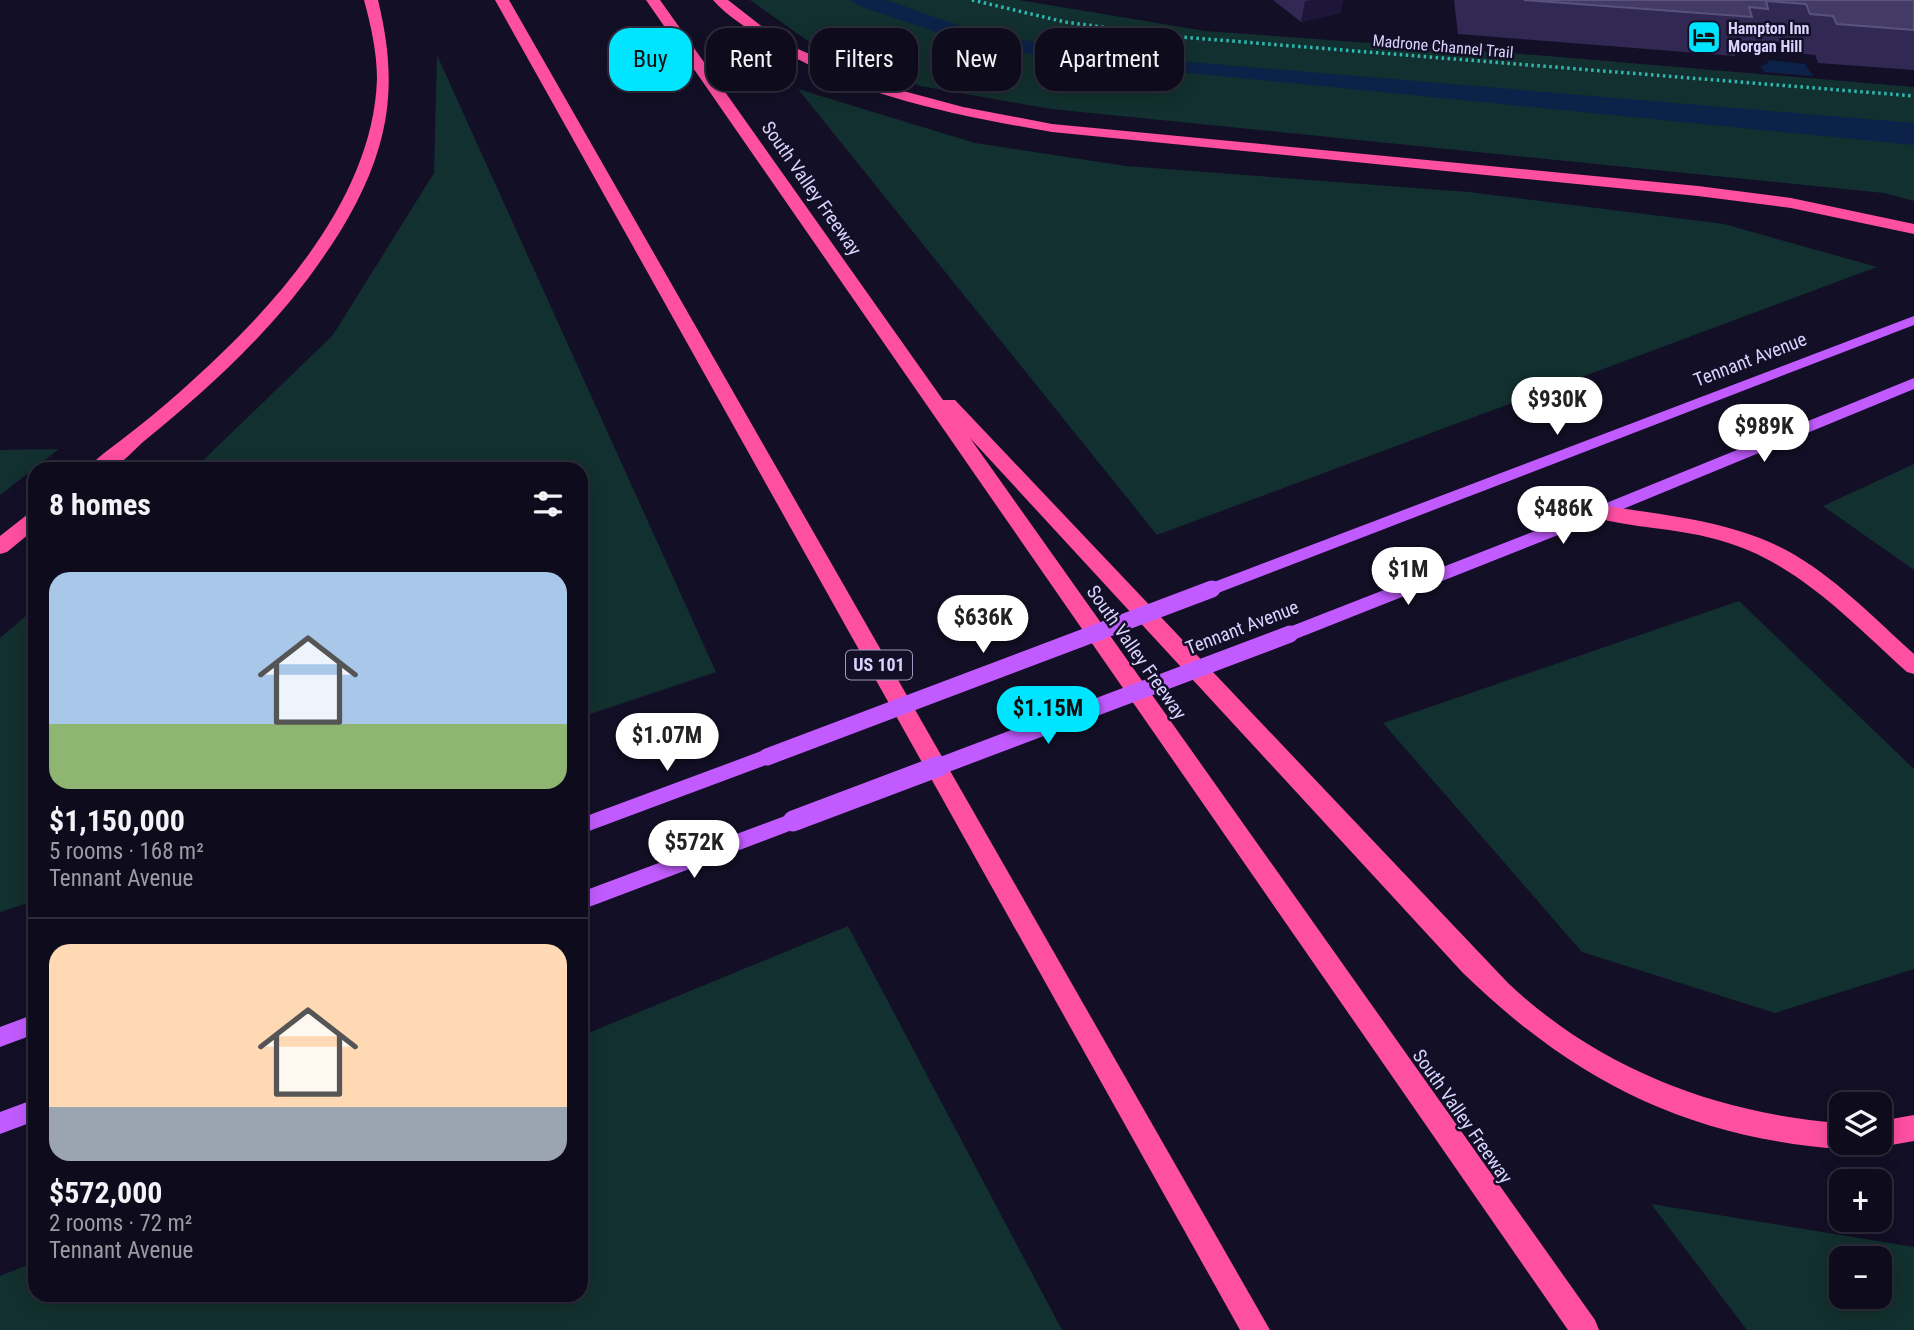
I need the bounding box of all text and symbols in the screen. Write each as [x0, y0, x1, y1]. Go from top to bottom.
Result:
hotel icon: Hampton Inn Morgan Hill [1685, 18, 1723, 56]
place label: Hampton Inn Morgan Hill [1728, 19, 1810, 56]
chip: Buy [609, 28, 692, 91]
chip: Rent [706, 28, 796, 91]
chip: Filters [810, 28, 918, 91]
chip: New [932, 28, 1021, 91]
chip: Apartment [1035, 28, 1184, 91]
street label: Madrone Channel Trail [1372, 31, 1514, 62]
street label: South Valley Freeway [757, 117, 866, 260]
street label: Tennant Avenue [1690, 327, 1810, 392]
pin: $930K [1508, 378, 1606, 437]
text: $930K [1527, 386, 1587, 413]
pin: $989K [1715, 405, 1813, 464]
text: $989K [1734, 413, 1794, 440]
icon: filters [529, 485, 567, 523]
pin: $486K [1514, 486, 1612, 546]
text: 8 homes [49, 487, 151, 522]
text: $486K [1533, 495, 1593, 522]
pin: $1M [1374, 548, 1442, 607]
text: $1M [1388, 556, 1428, 583]
street label: South Valley Freeway [1082, 581, 1191, 724]
street label: Tennant Avenue [1182, 595, 1302, 660]
pin: $636K [934, 596, 1032, 655]
text: $636K [953, 604, 1013, 631]
icon: home [245, 617, 371, 743]
road number: US 101 [846, 650, 912, 680]
pin: $1.15M [991, 686, 1105, 746]
text: $1.15M [1013, 695, 1083, 722]
pin: $1.07M [610, 714, 724, 773]
text: $1.07M [632, 722, 702, 749]
text: $1,150,000 [49, 803, 185, 838]
pin: $572K [645, 820, 743, 880]
text: $572K [664, 829, 724, 856]
text: 5 rooms · 168 m² [49, 838, 204, 865]
text: Tennant Avenue [49, 865, 193, 892]
icon: home [245, 989, 371, 1115]
street label: South Valley Freeway [1408, 1045, 1517, 1188]
map controls [1829, 1092, 1892, 1309]
button: layers [1829, 1092, 1892, 1155]
button: + [1829, 1169, 1892, 1232]
text: $572,000 [49, 1175, 162, 1210]
text: 2 rooms · 72 m² [49, 1210, 192, 1237]
text: Tennant Avenue [49, 1237, 193, 1264]
button: − [1829, 1246, 1892, 1309]

